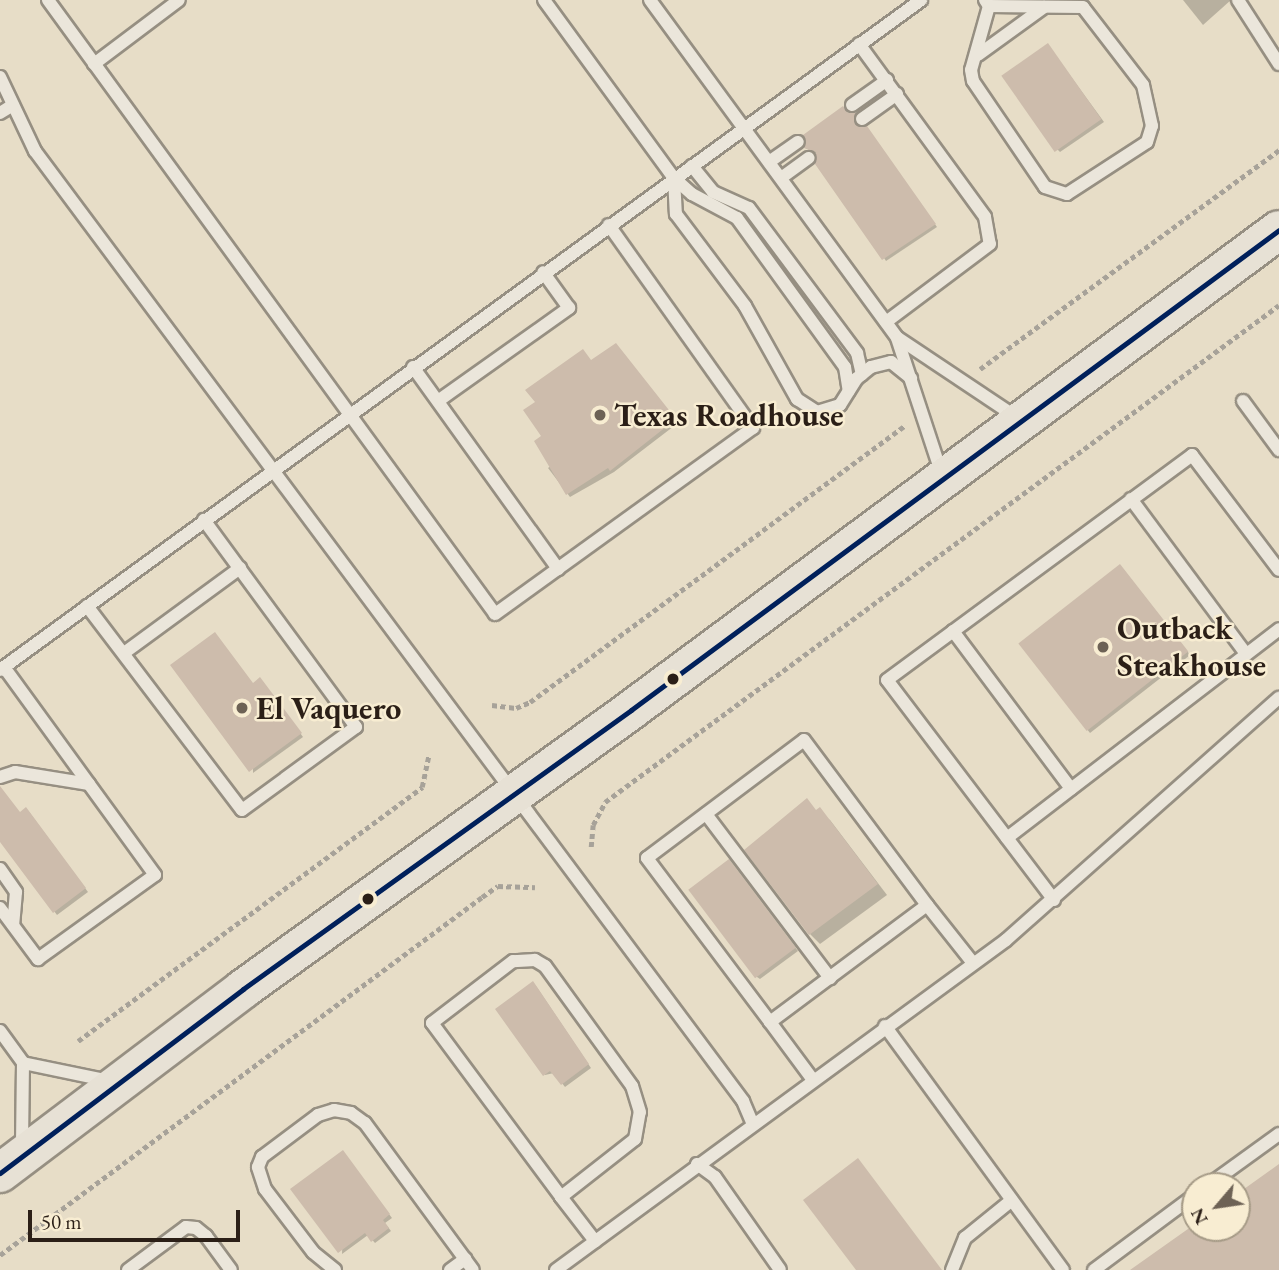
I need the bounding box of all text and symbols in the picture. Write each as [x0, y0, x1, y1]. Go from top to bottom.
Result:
place label: Texas Roadhouse [614, 396, 844, 434]
marker: Texas Roadhouse [592, 407, 608, 423]
place label: Outback Steakhouse [1117, 610, 1266, 685]
marker: Outback Steakhouse [1095, 639, 1111, 655]
unlabelled marker [666, 672, 680, 686]
place label: El Vaquero [256, 689, 401, 727]
marker: El Vaquero [234, 700, 250, 716]
unlabelled marker [361, 892, 375, 906]
north arrow [1181, 1172, 1251, 1242]
scale bar [32, 1196, 243, 1240]
text: N [1184, 1204, 1214, 1229]
text: 50 m [41, 1208, 82, 1235]

